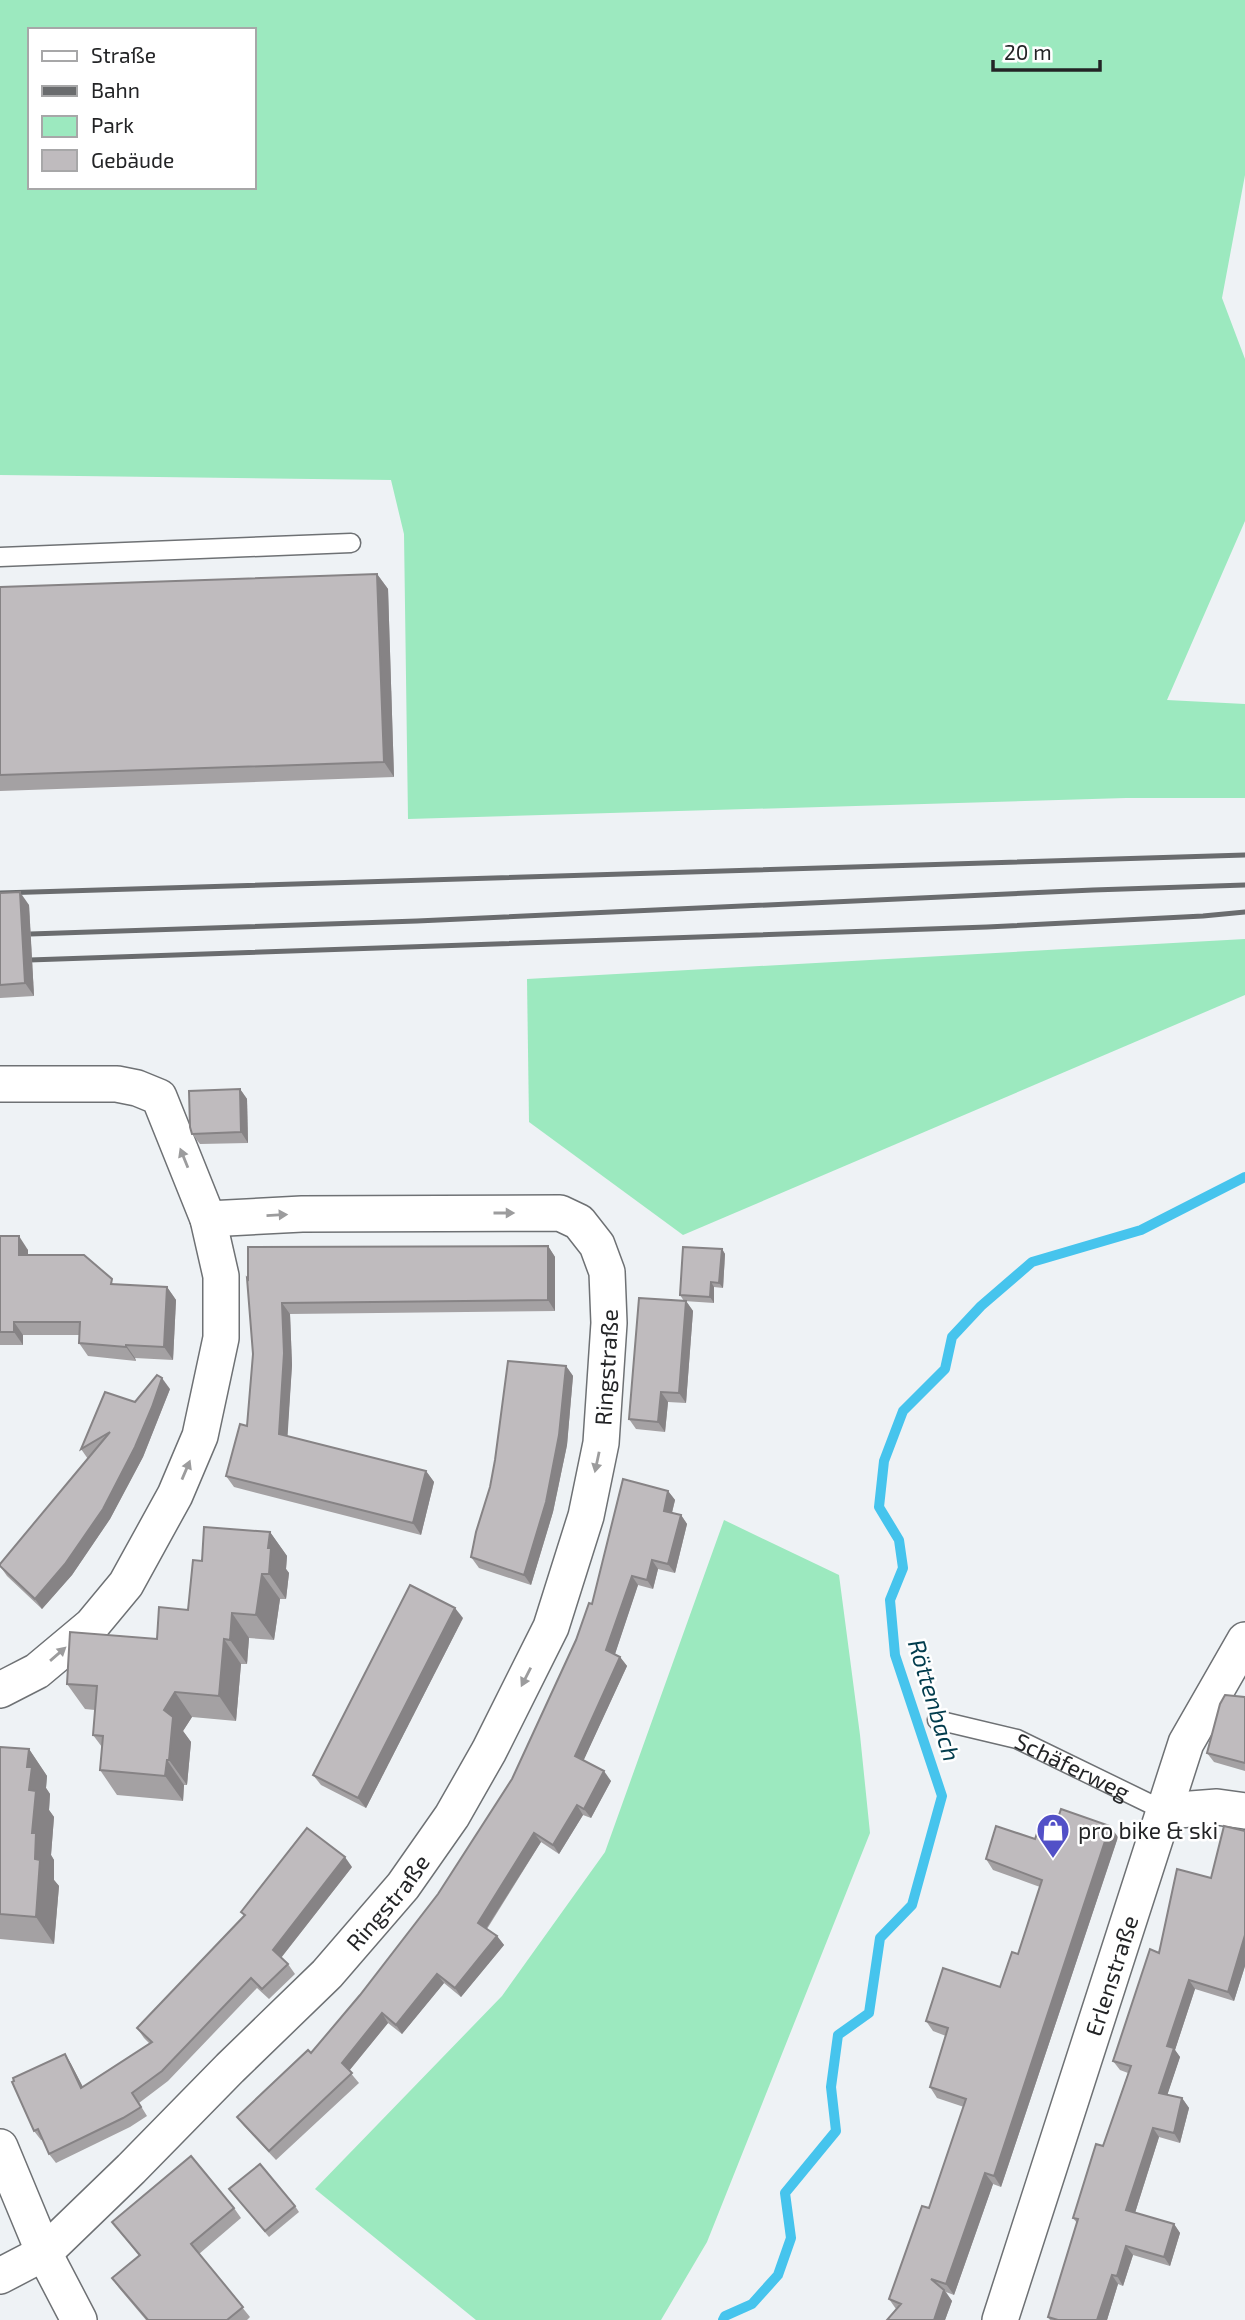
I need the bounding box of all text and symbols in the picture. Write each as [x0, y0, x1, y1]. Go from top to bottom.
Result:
legend [28, 28, 256, 189]
scale bar [993, 28, 1100, 72]
text: 20 m [1004, 39, 1052, 64]
text: Straße [91, 42, 156, 67]
text: Bahn [91, 77, 140, 102]
text: Park [91, 112, 134, 137]
text: Gebäude [91, 147, 174, 172]
one-way arrow [178, 1147, 189, 1168]
one-way arrow [493, 1207, 515, 1219]
one-way arrow [266, 1210, 288, 1221]
street label: Ringstraße [588, 1309, 623, 1426]
one-way arrow [592, 1451, 603, 1473]
one-way arrow [181, 1459, 192, 1480]
water label: Röttenbach [903, 1636, 967, 1764]
one-way arrow [49, 1647, 66, 1662]
one-way arrow [520, 1667, 531, 1687]
street label: Schäferweg [1010, 1726, 1135, 1806]
shop icon: pro bike & ski [1034, 1811, 1072, 1860]
place label: pro bike & ski [1078, 1816, 1218, 1844]
street label: Ringstraße [340, 1849, 435, 1956]
street label: Erlenstraße [1079, 1912, 1144, 2039]

